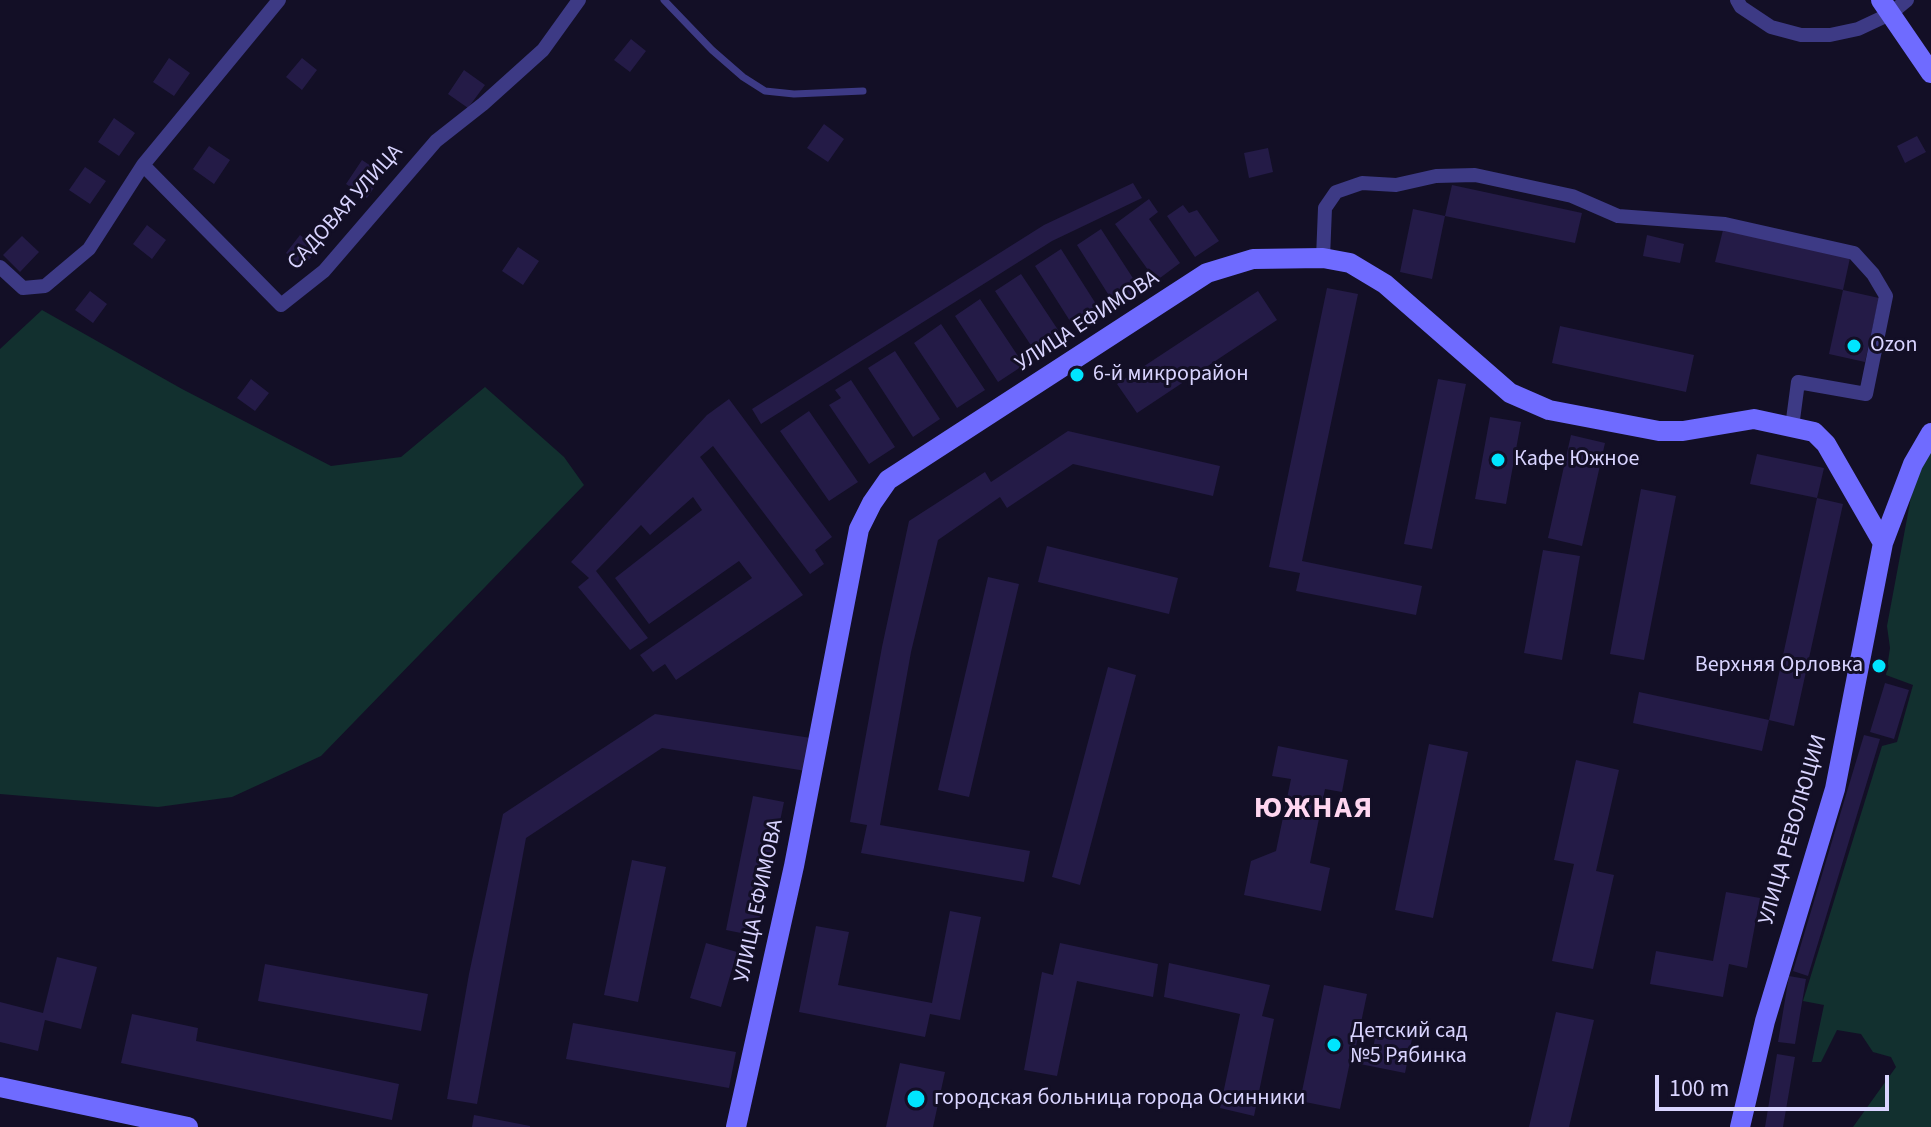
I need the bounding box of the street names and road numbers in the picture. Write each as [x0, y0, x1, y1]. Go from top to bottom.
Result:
street label: САДОВАЯ УЛИЦА [283, 140, 409, 276]
street label: УЛИЦА ЕФИМОВА [1011, 266, 1165, 378]
street label: УЛИЦА РЕВОЛЮЦИИ [1754, 732, 1834, 928]
street label: УЛИЦА ЕФИМОВА [730, 817, 790, 985]

